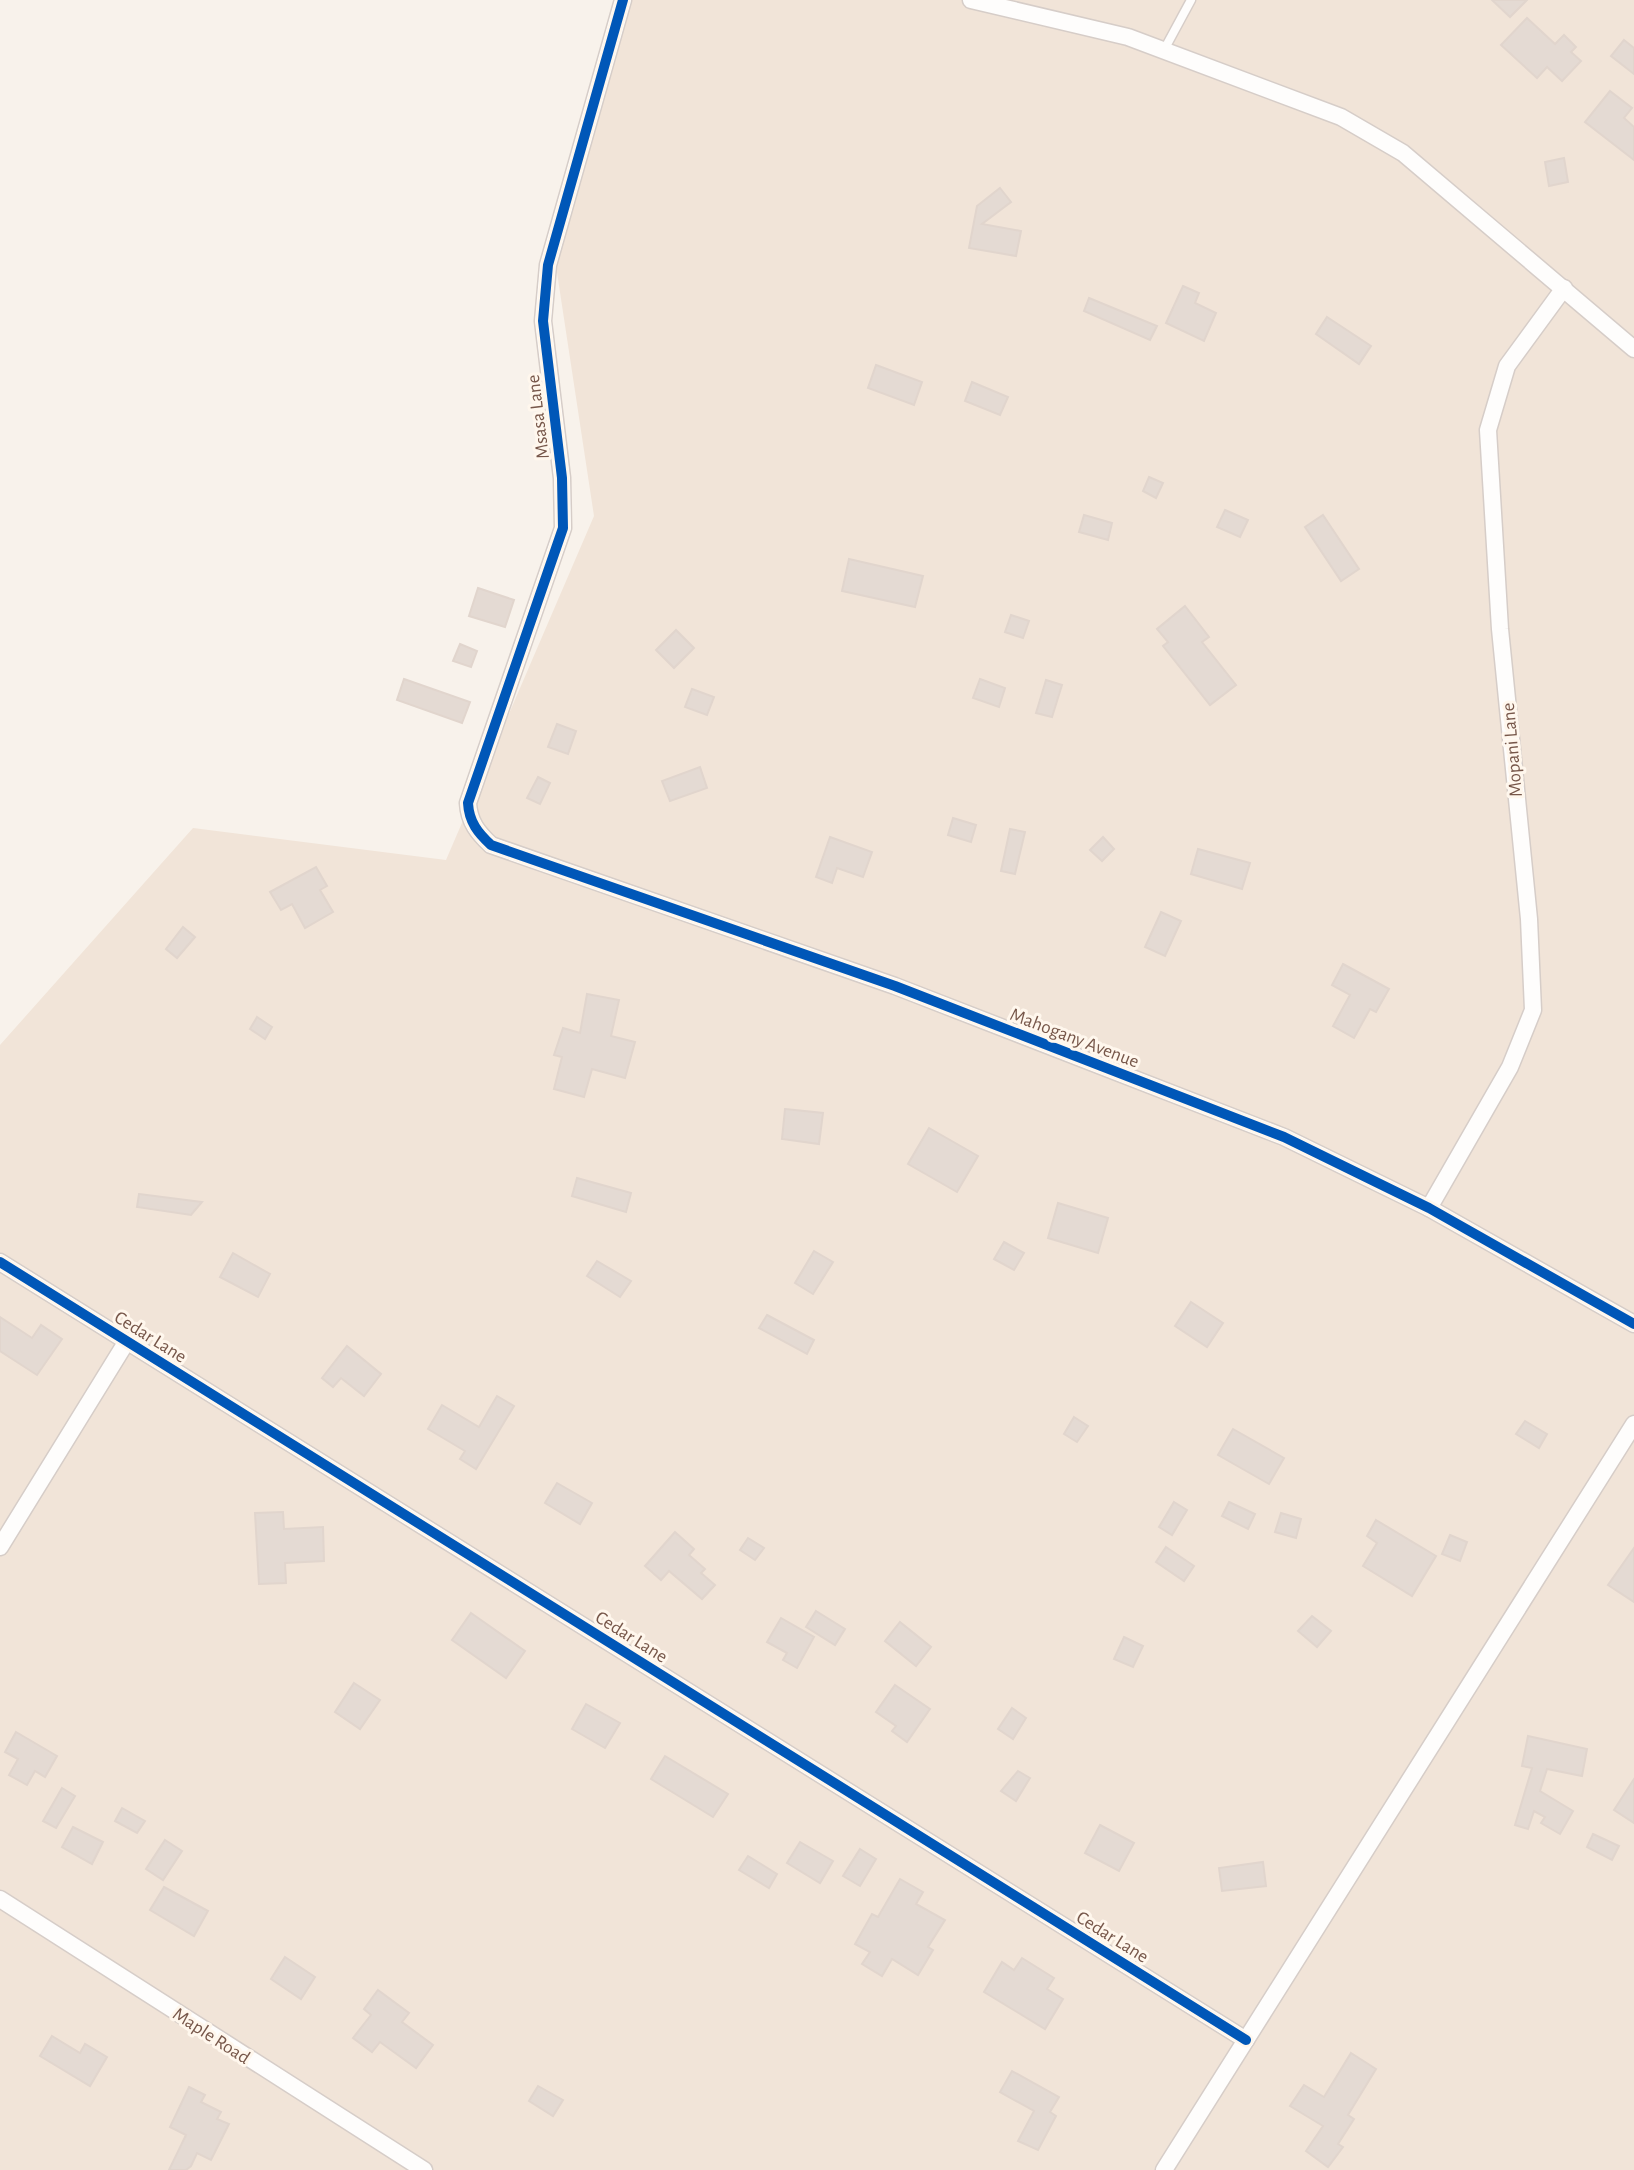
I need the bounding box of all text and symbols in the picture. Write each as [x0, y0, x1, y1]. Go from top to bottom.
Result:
street label: Msasa Lane [524, 374, 553, 460]
street label: Mopani Lane [1499, 702, 1526, 798]
street label: Mahogany Avenue [1007, 1005, 1142, 1072]
street label: Cedar Lane [111, 1308, 190, 1367]
street label: Cedar Lane [592, 1608, 671, 1667]
street label: Cedar Lane [1073, 1908, 1152, 1967]
street label: Maple Road [169, 2004, 253, 2068]

